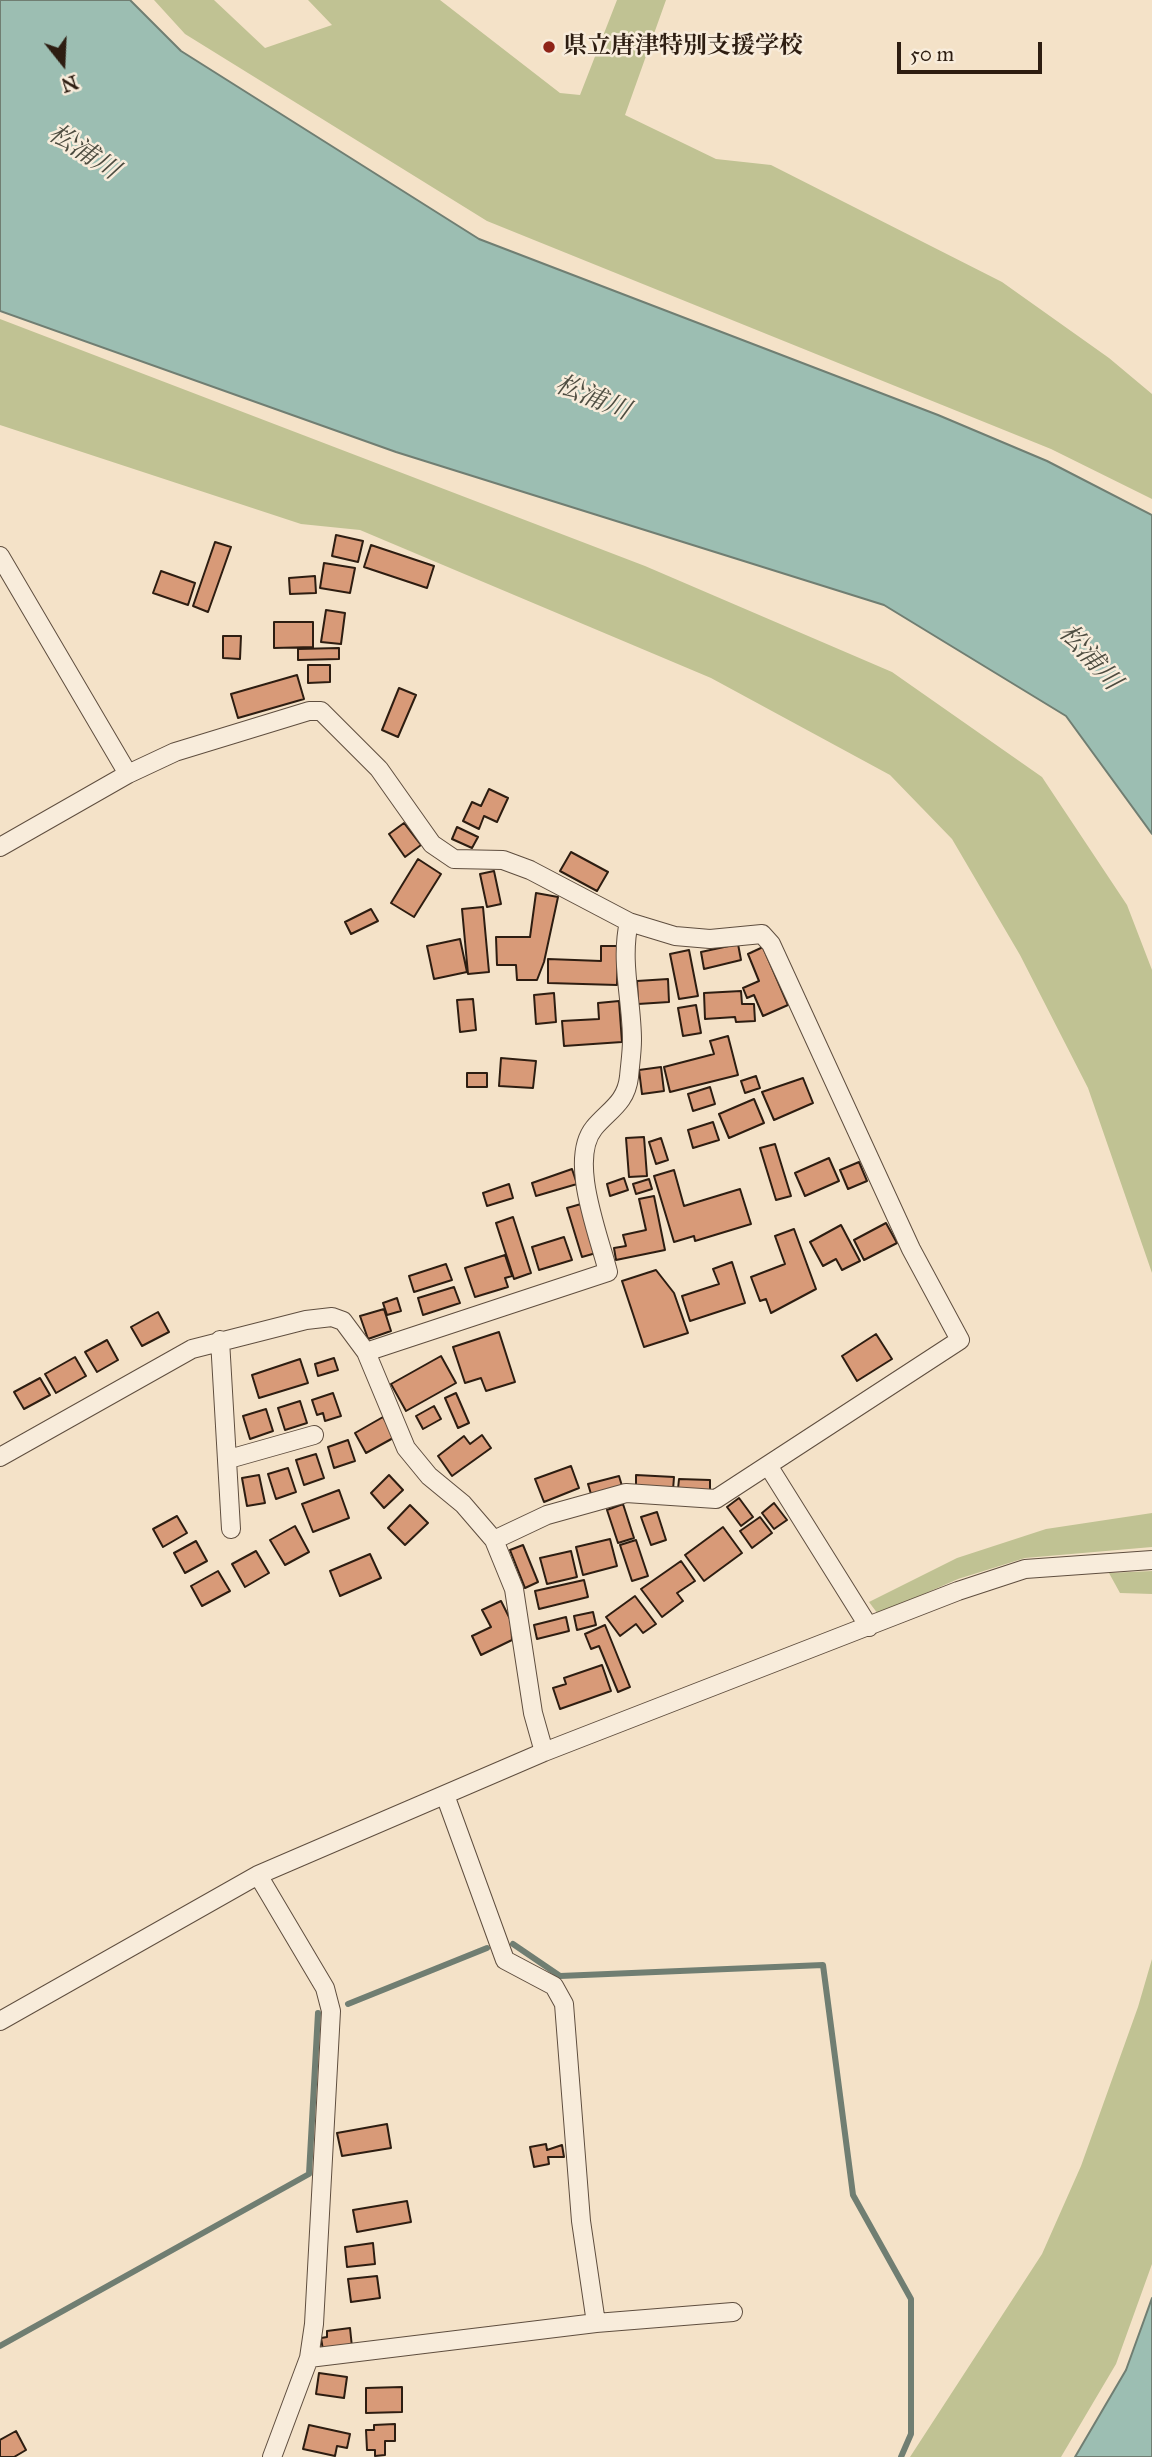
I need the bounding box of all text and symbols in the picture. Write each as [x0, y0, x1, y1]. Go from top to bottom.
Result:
north arrow [28, 28, 98, 98]
scale bar [900, 28, 1045, 72]
place label: 県立唐津特別支援学校 [563, 33, 803, 61]
marker: 県立唐津特別支援学校 [541, 39, 557, 55]
text: 50 m [910, 41, 954, 67]
text: N [58, 70, 81, 97]
water label: 松浦川 [42, 119, 124, 187]
water label: 松浦川 [550, 370, 634, 428]
water label: 松浦川 [1051, 619, 1127, 697]

